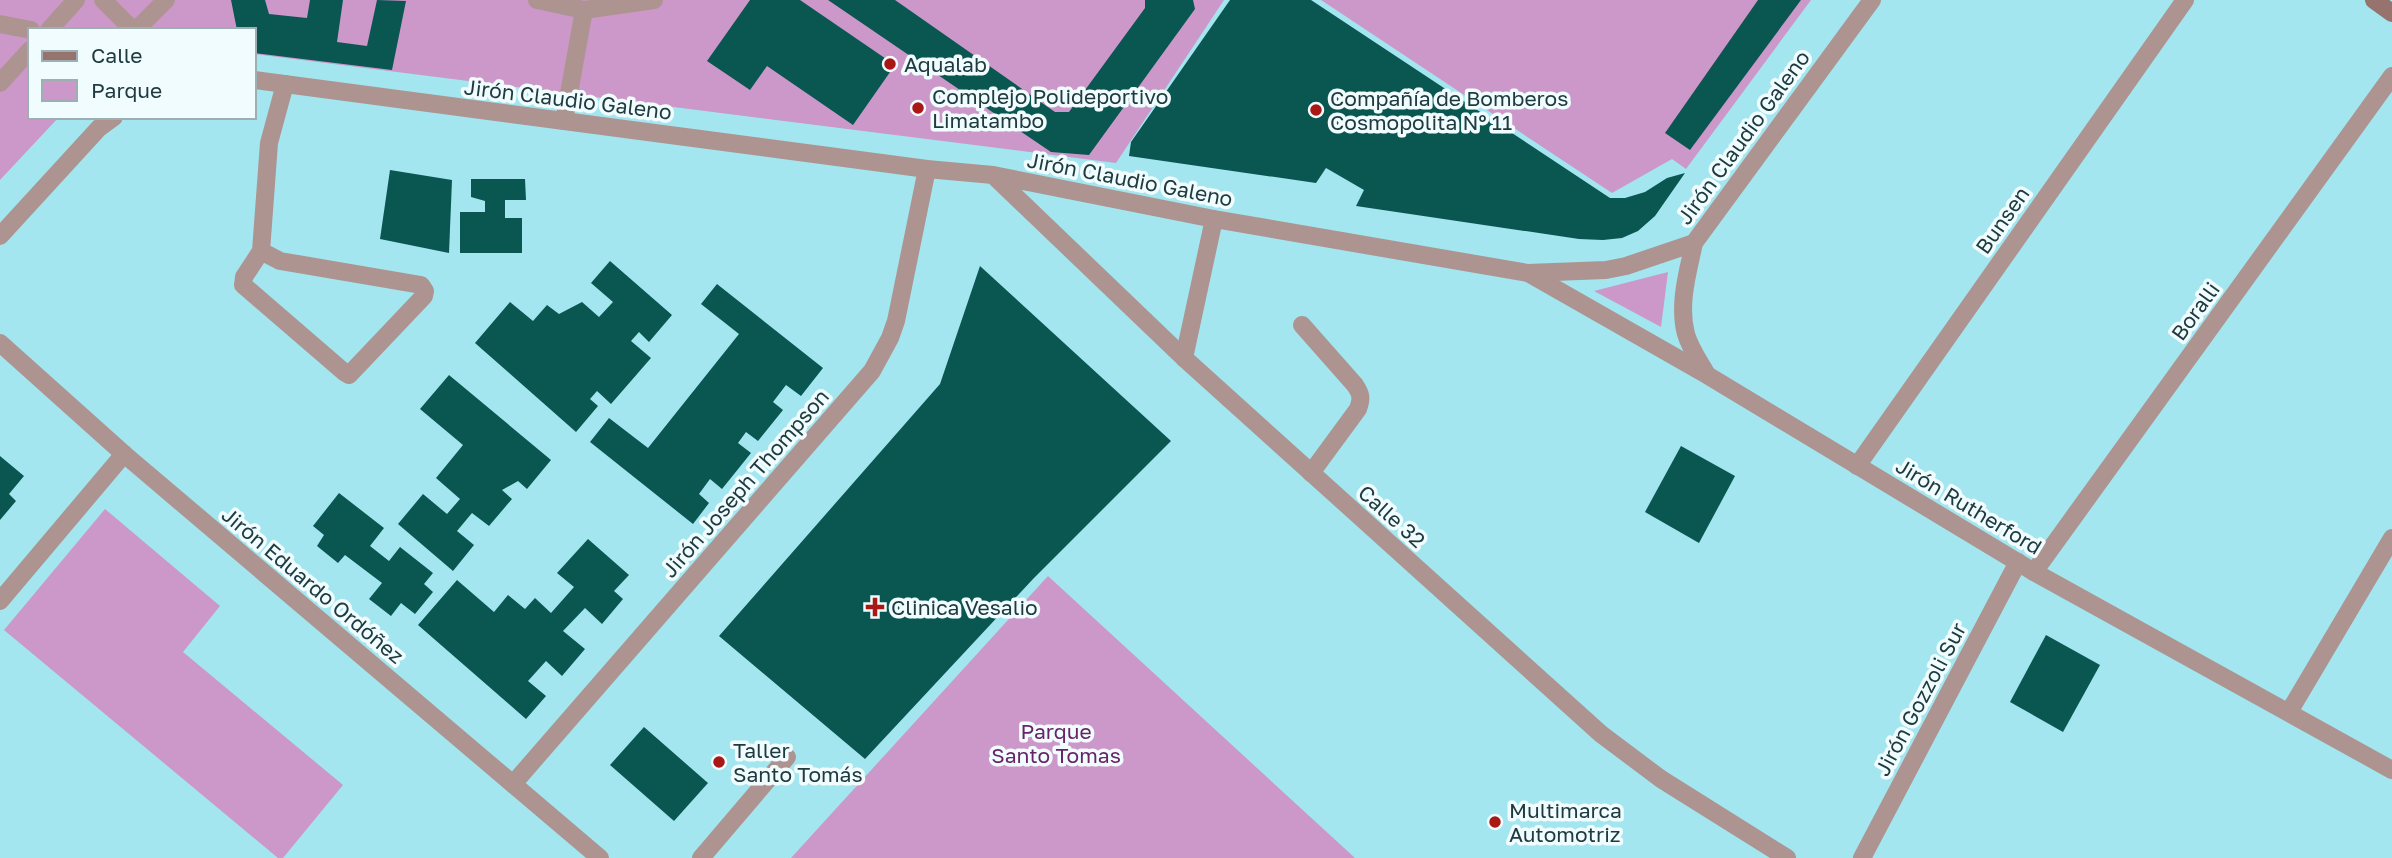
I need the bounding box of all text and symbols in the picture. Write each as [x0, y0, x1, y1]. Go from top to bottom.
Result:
legend [28, 28, 256, 119]
text: Calle [91, 42, 143, 68]
street label: Jirón Claudio Galeno [1671, 45, 1815, 229]
place label: Aqualab [904, 51, 987, 77]
marker: Aqualab [882, 56, 898, 72]
street label: Jirón Claudio Galeno [463, 73, 673, 125]
text: Parque [91, 77, 162, 103]
place label: Complejo Polideportivo Limatambo [932, 83, 1168, 133]
place label: Compañía de Bomberos Cosmopolita Nº 11 [1330, 85, 1568, 135]
marker: Complejo Polideportivo Limatambo [910, 100, 926, 116]
marker: Compañía de Bomberos Cosmopolita Nº 11 [1308, 102, 1324, 118]
street label: Jirón Claudio Galeno [1025, 146, 1235, 212]
street label: Bunsen [1970, 181, 2034, 259]
street label: Boralli [2165, 277, 2225, 345]
street label: Jirón Joseph Thompson [656, 383, 834, 583]
street label: Jirón Rutherford [1891, 452, 2047, 560]
street label: Calle 32 [1353, 479, 1431, 553]
street label: Jirón Eduardo Ordóñez [217, 501, 409, 669]
place label: Clinica Vesalio [891, 594, 1038, 620]
marker: Clinica Vesalio [865, 597, 885, 617]
street label: Jirón Gozzoli Sur [1869, 618, 1971, 780]
park label: Parque Santo Tomas [991, 718, 1121, 768]
place label: Taller Santo Tomás [733, 737, 863, 787]
marker: Taller Santo Tomás [711, 754, 727, 770]
place label: Multimarca Automotriz [1509, 797, 1622, 847]
marker: Multimarca Automotriz [1487, 814, 1503, 830]

